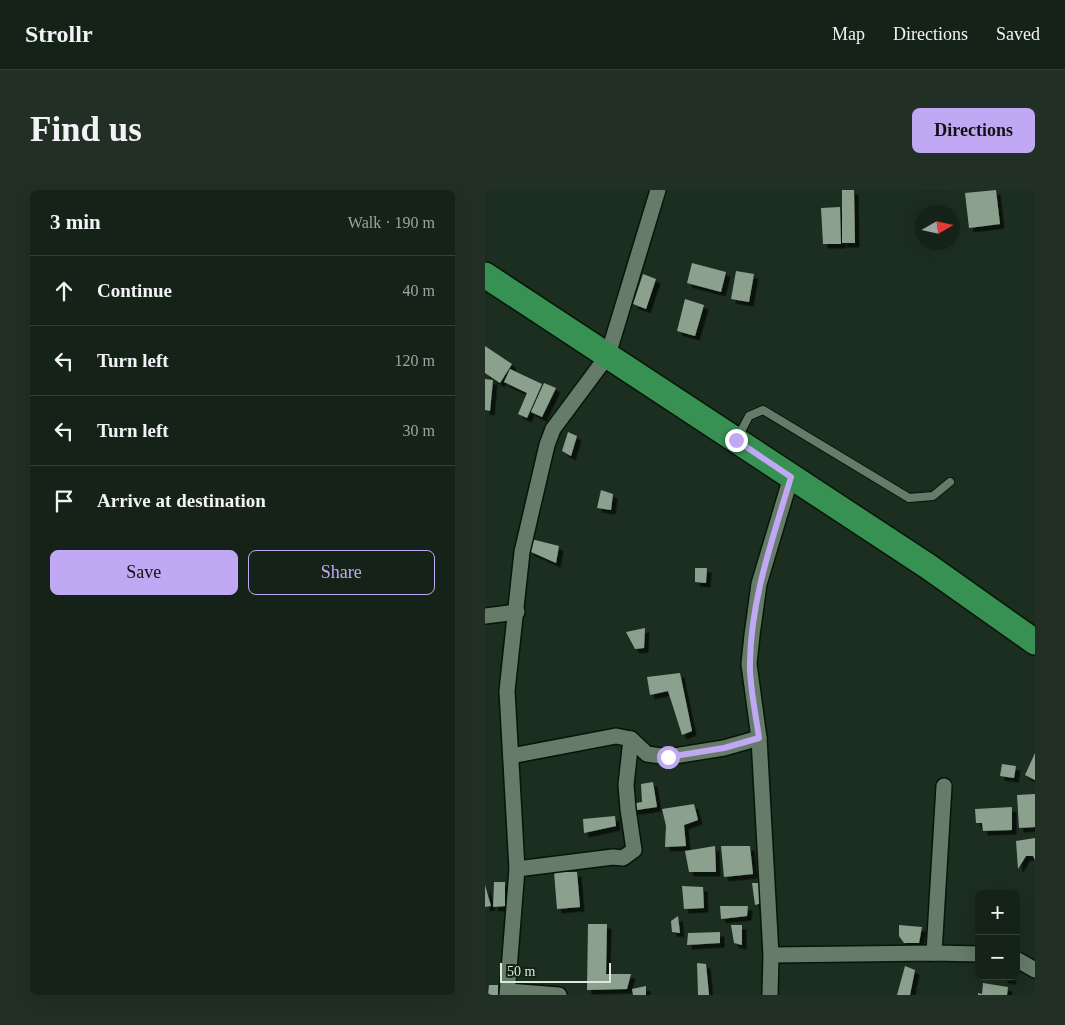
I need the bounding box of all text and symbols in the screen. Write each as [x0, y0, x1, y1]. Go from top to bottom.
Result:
text: Strollr [25, 21, 93, 47]
text: Map [832, 24, 865, 44]
text: Directions [893, 24, 968, 44]
text: Saved [996, 24, 1040, 44]
button: Directions [912, 108, 1035, 153]
text: Find us [30, 110, 142, 149]
north arrow [915, 205, 960, 250]
text: 3 min [50, 210, 101, 234]
text: Walk · 190 m [348, 214, 435, 231]
icon: ahead [50, 277, 78, 305]
text: Continue [97, 280, 172, 301]
text: 40 m [403, 282, 435, 299]
icon: left [50, 347, 78, 375]
text: Turn left [97, 350, 169, 371]
text: 120 m [395, 352, 435, 369]
icon: left [50, 417, 78, 445]
text: Turn left [97, 420, 169, 441]
text: 30 m [403, 422, 435, 439]
route end [725, 429, 748, 452]
icon: arrive [50, 487, 78, 515]
text: Arrive at destination [97, 490, 266, 511]
button: Save [50, 550, 238, 595]
button: Share [248, 550, 435, 595]
route start [657, 746, 680, 769]
map controls [975, 890, 1020, 980]
button: + [975, 890, 1020, 935]
button: − [975, 935, 1020, 980]
scale bar [500, 960, 611, 983]
text: 50 m [507, 964, 535, 979]

